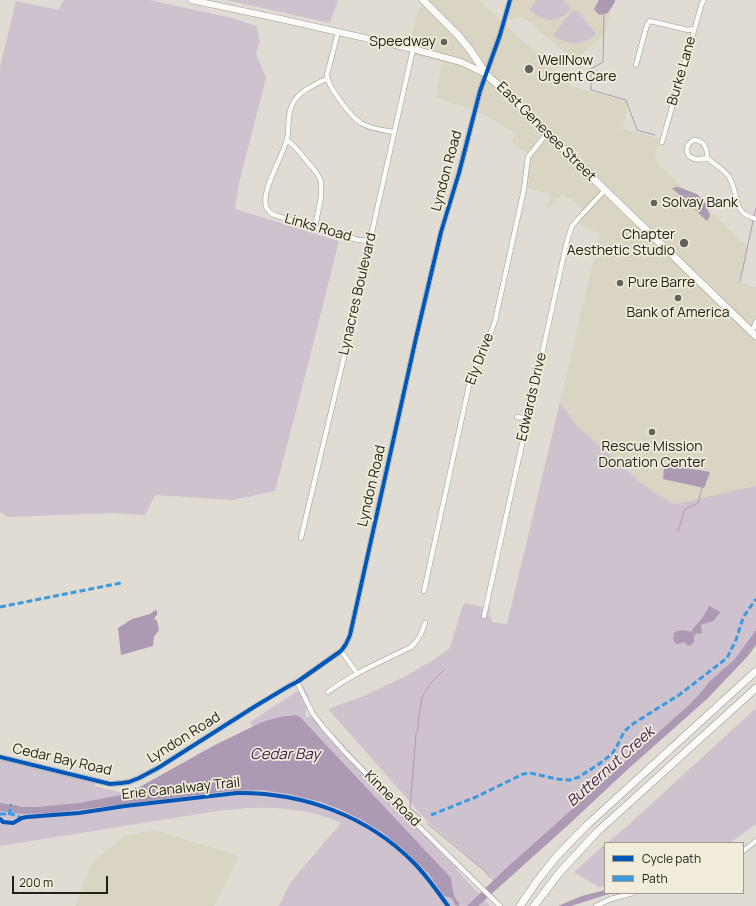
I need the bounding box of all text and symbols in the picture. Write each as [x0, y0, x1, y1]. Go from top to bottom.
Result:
place label: Speedway [369, 34, 436, 50]
street label: Burke Lane [664, 35, 700, 107]
marker: Speedway [439, 37, 449, 47]
place label: WellNow Urgent Care [538, 53, 616, 86]
marker: WellNow Urgent Care [523, 63, 535, 75]
street label: East Genesee Street [493, 79, 599, 185]
street label: Lyndon Road [428, 129, 466, 213]
place label: Solvay Bank [662, 195, 738, 211]
marker: Solvay Bank [649, 198, 659, 208]
street label: Links Road [283, 210, 353, 246]
place label: Chapter Aesthetic Studio [567, 227, 675, 260]
street label: Lynacres Boulevard [336, 231, 380, 357]
marker: Chapter Aesthetic Studio [678, 237, 690, 249]
place label: Pure Barre [628, 275, 695, 291]
marker: Pure Barre [615, 278, 625, 288]
marker: Bank of America [673, 293, 683, 303]
place label: Bank of America [626, 305, 730, 321]
street label: Ely Drive [462, 331, 498, 387]
street label: Edwards Drive [514, 351, 550, 443]
marker: Rescue Mission Donation Center [647, 427, 657, 437]
place label: Rescue Mission Donation Center [599, 439, 705, 472]
street label: Lyndon Road [354, 444, 390, 528]
street label: Lyndon Road [144, 709, 224, 767]
water label: Butternut Creek [564, 723, 658, 811]
street label: Cedar Bay Road [11, 740, 113, 780]
water label: Cedar Bay [250, 746, 320, 764]
street label: Kinne Road [360, 767, 424, 831]
street label: Erie Canalway Trail [121, 774, 241, 804]
legend [604, 842, 744, 894]
text: Cycle path [642, 850, 701, 867]
scale bar [14, 868, 110, 894]
text: Path [642, 870, 668, 887]
text: 200 m [19, 874, 53, 891]

